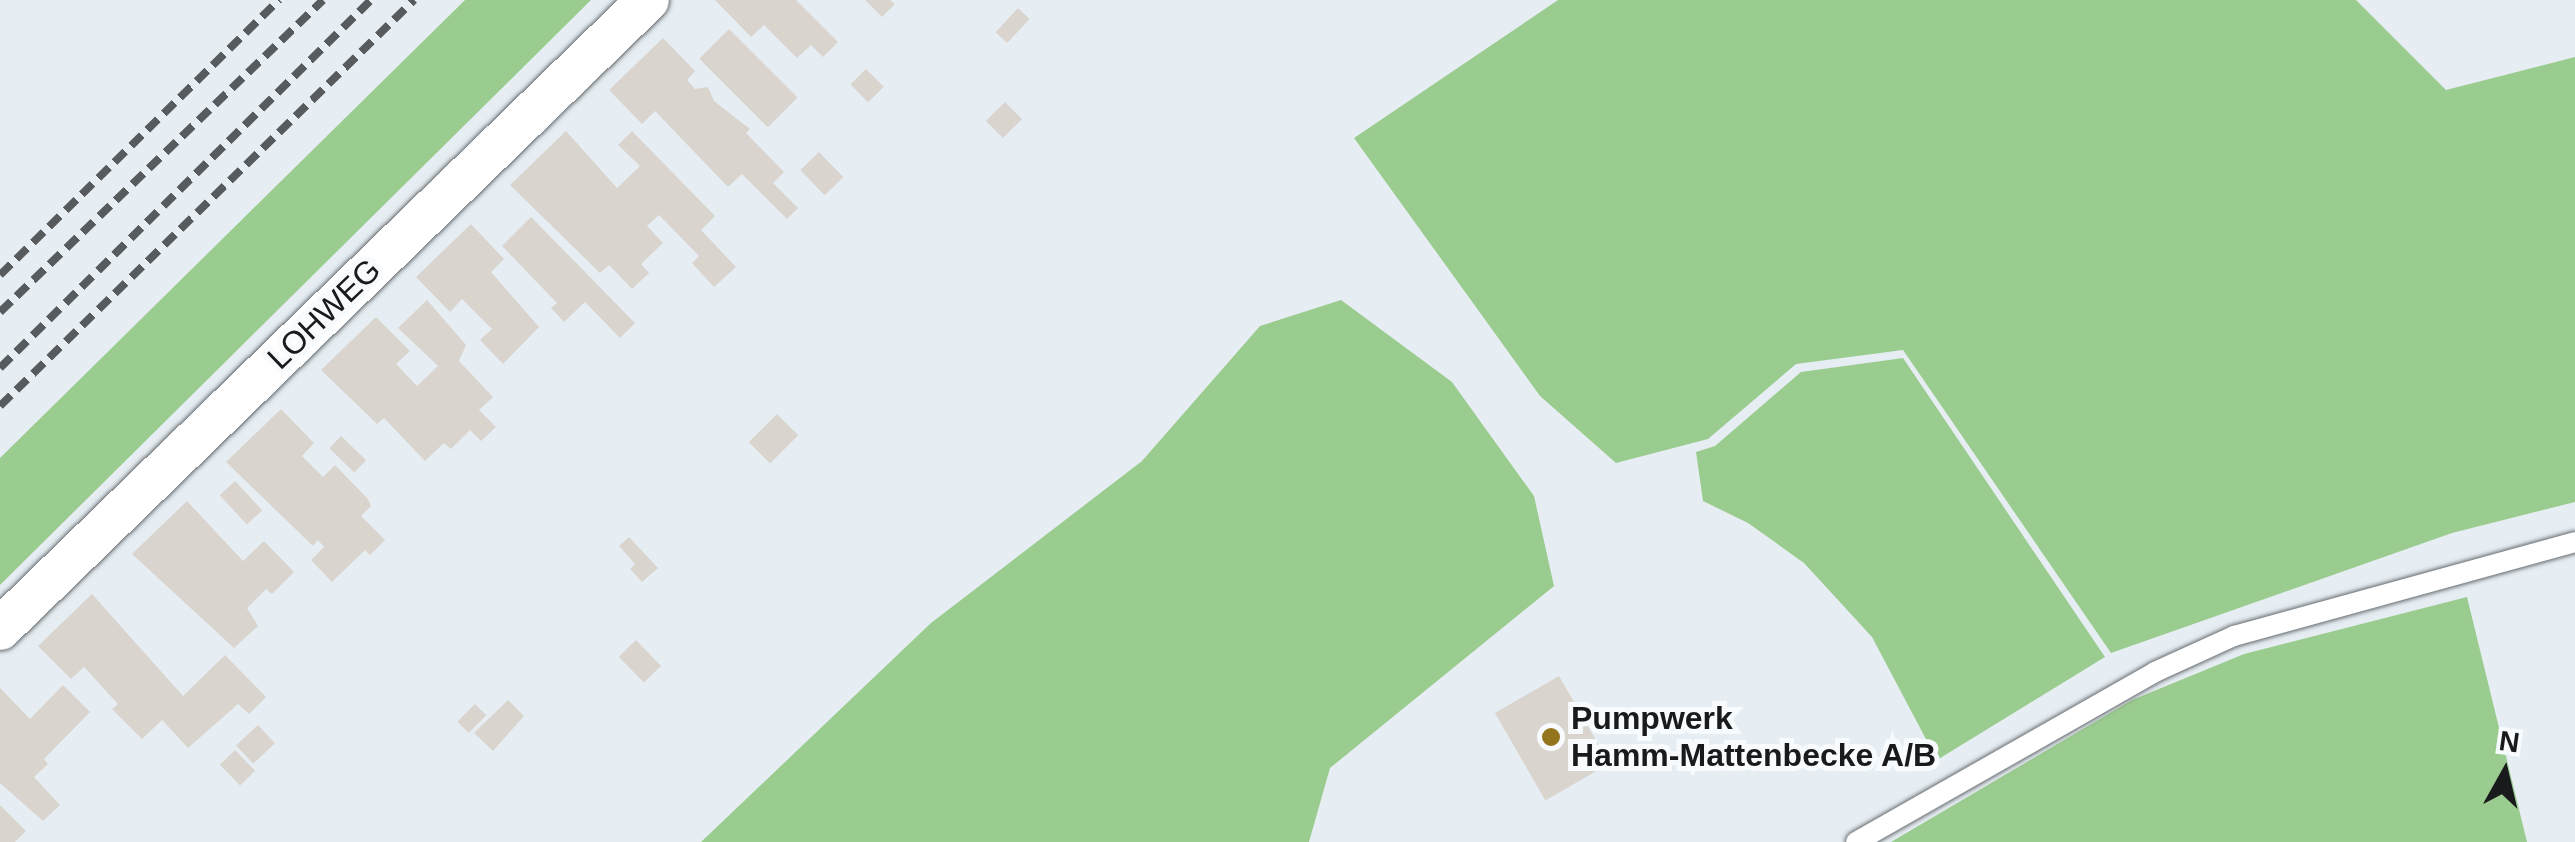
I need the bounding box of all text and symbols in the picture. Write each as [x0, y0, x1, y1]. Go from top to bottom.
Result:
street label: LOHWEG [260, 251, 388, 377]
place label: Pumpwerk Hamm-Mattenbecke A/B [1571, 700, 1937, 775]
north arrow [2455, 722, 2555, 822]
text: N [2497, 725, 2521, 759]
marker: Pumpwerk Hamm-Mattenbecke A/B [1540, 726, 1562, 748]

